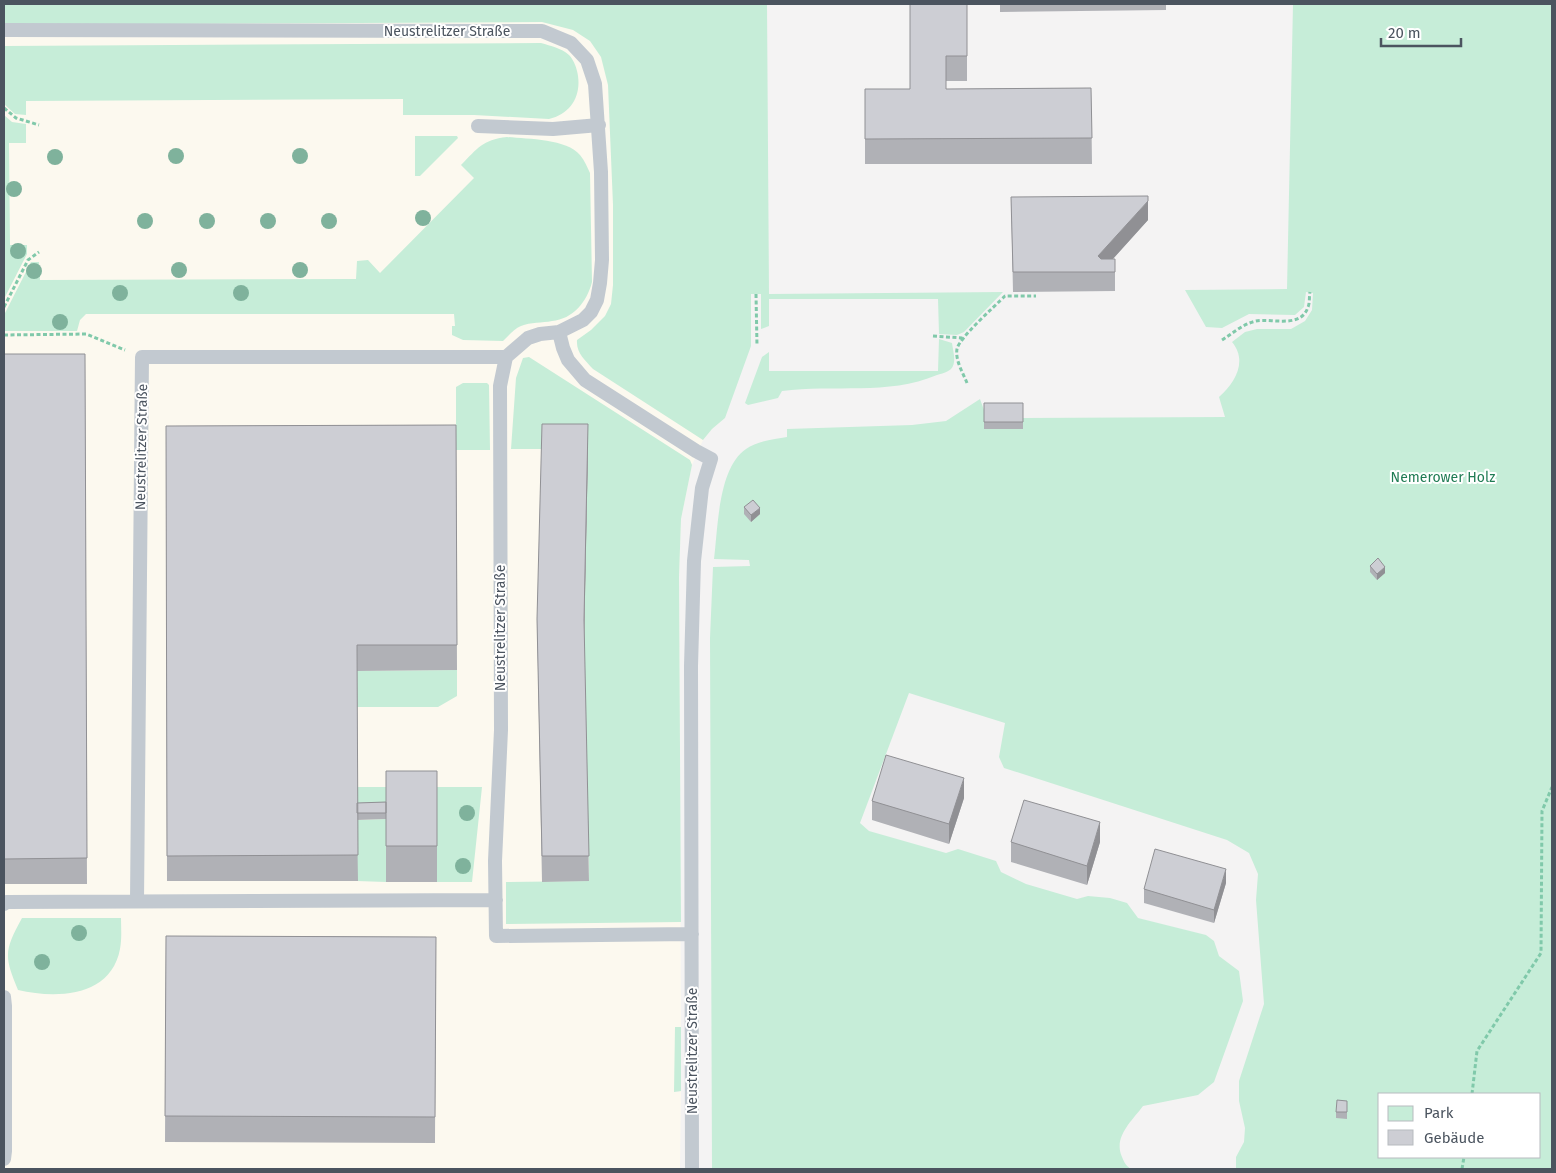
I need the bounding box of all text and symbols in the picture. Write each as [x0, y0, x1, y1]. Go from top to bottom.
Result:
scale bar [1381, 15, 1461, 47]
street label: Neustrelitzer Straße [384, 23, 510, 40]
text: 20 m [1388, 24, 1421, 42]
street label: Neustrelitzer Straße [132, 384, 151, 510]
park label: Nemerower Holz [1391, 469, 1495, 486]
street label: Neustrelitzer Straße [492, 565, 509, 691]
street label: Neustrelitzer Straße [684, 988, 701, 1114]
legend [1378, 1093, 1541, 1158]
text: Park [1424, 1104, 1454, 1122]
text: Gebäude [1424, 1129, 1484, 1147]

